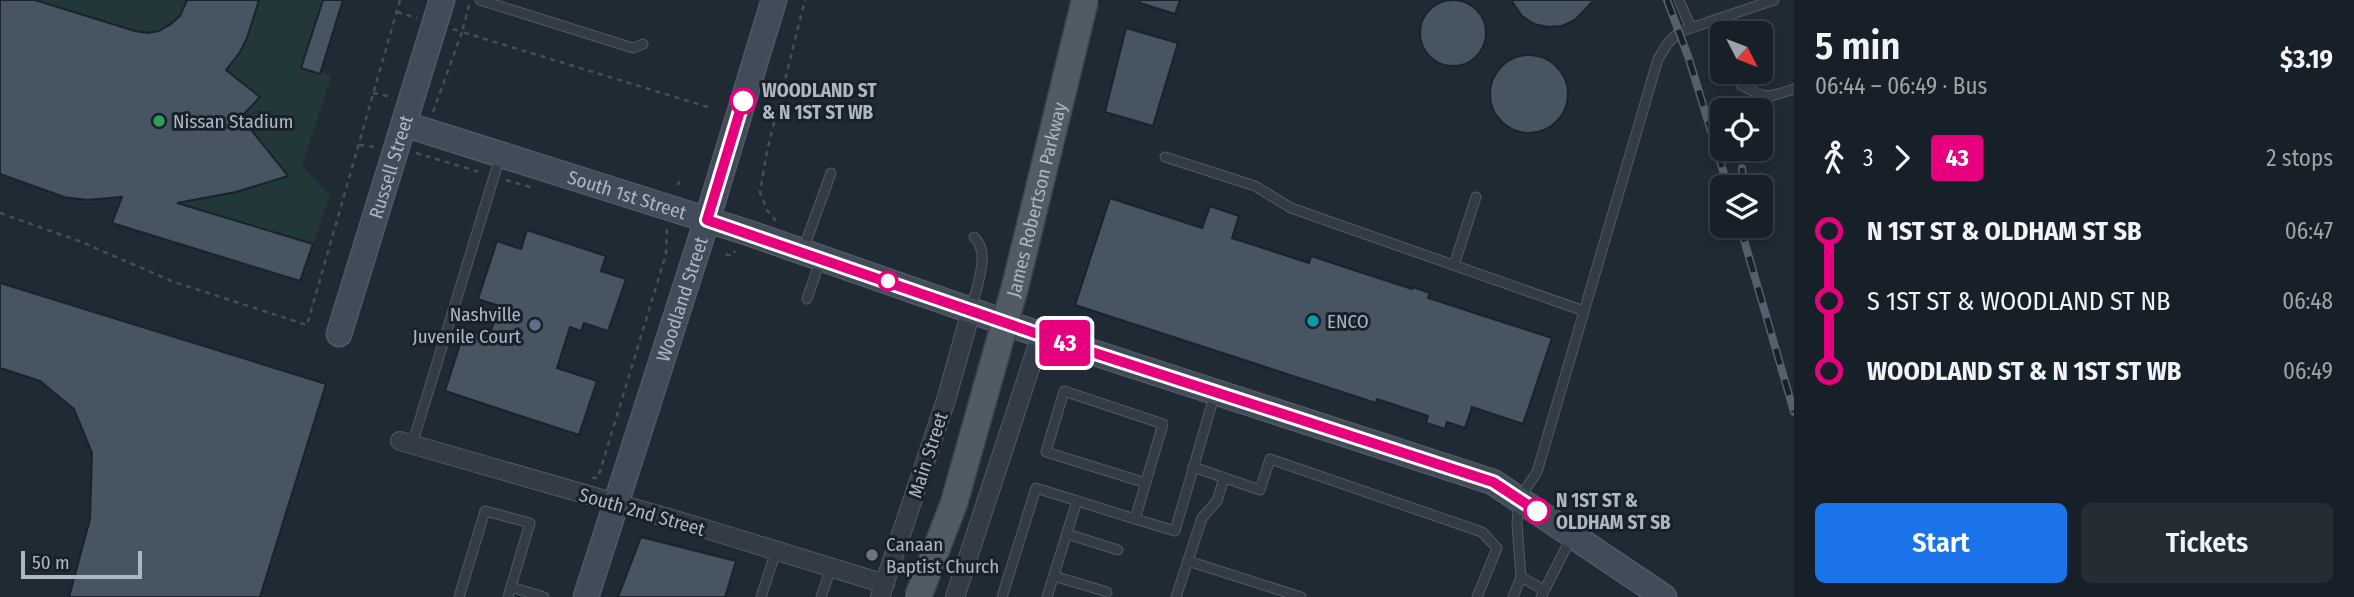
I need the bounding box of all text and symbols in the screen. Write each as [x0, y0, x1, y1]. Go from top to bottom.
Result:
north arrow [1710, 21, 1773, 84]
map controls [1710, 21, 1773, 238]
text: 5 min [1815, 23, 1900, 69]
text: $3.19 [2280, 44, 2333, 75]
text: 06:44 – 06:49 · Bus [1815, 72, 1987, 100]
place label: WOODLAND ST & N 1ST ST WB [762, 79, 877, 124]
marker: WOODLAND ST & N 1ST ST WB [730, 88, 756, 114]
button: locate [1710, 98, 1773, 161]
street label: James Robertson Parkway [1001, 99, 1071, 300]
place label: Nissan Stadium [173, 110, 293, 133]
street label: Russell Street [364, 111, 418, 221]
marker: Nissan Stadium [151, 113, 167, 129]
icon: walk [1815, 139, 1853, 177]
icon: forward [1883, 139, 1921, 177]
text: 3 [1863, 144, 1873, 172]
text: 43 [1945, 144, 1969, 172]
text: 2 stops [2266, 144, 2333, 172]
street label: South 1st Street [565, 165, 690, 224]
button: layers [1710, 175, 1773, 238]
text: N 1ST ST & OLDHAM ST SB [1867, 216, 2142, 247]
text: 06:47 [2285, 217, 2333, 245]
street label: Woodland Street [651, 233, 713, 364]
unlabelled marker [878, 271, 898, 291]
text: S 1ST ST & WOODLAND ST NB [1867, 286, 2170, 317]
text: 06:48 [2282, 287, 2333, 315]
place label: Nashville Juvenile Court [412, 303, 522, 348]
place label: ENCO [1327, 310, 1369, 333]
marker: ENCO [1305, 313, 1321, 329]
marker: Nashville Juvenile Court [527, 317, 543, 333]
line badge: 43 [1034, 320, 1096, 366]
text: 43 [1053, 329, 1077, 357]
text: WOODLAND ST & N 1ST ST WB [1867, 356, 2181, 387]
text: 06:49 [2283, 357, 2333, 385]
street label: Main Street [903, 408, 953, 501]
street label: South 2nd Street [576, 483, 708, 541]
place label: N 1ST ST & OLDHAM ST SB [1556, 489, 1671, 534]
marker: N 1ST ST & OLDHAM ST SB [1524, 498, 1550, 524]
button: Start [1815, 503, 2067, 583]
button: Tickets [2081, 503, 2333, 583]
place label: Canaan Baptist Church [886, 533, 999, 578]
marker: Canaan Baptist Church [864, 547, 880, 563]
scale bar [21, 548, 142, 580]
text: 50 m [32, 551, 70, 574]

